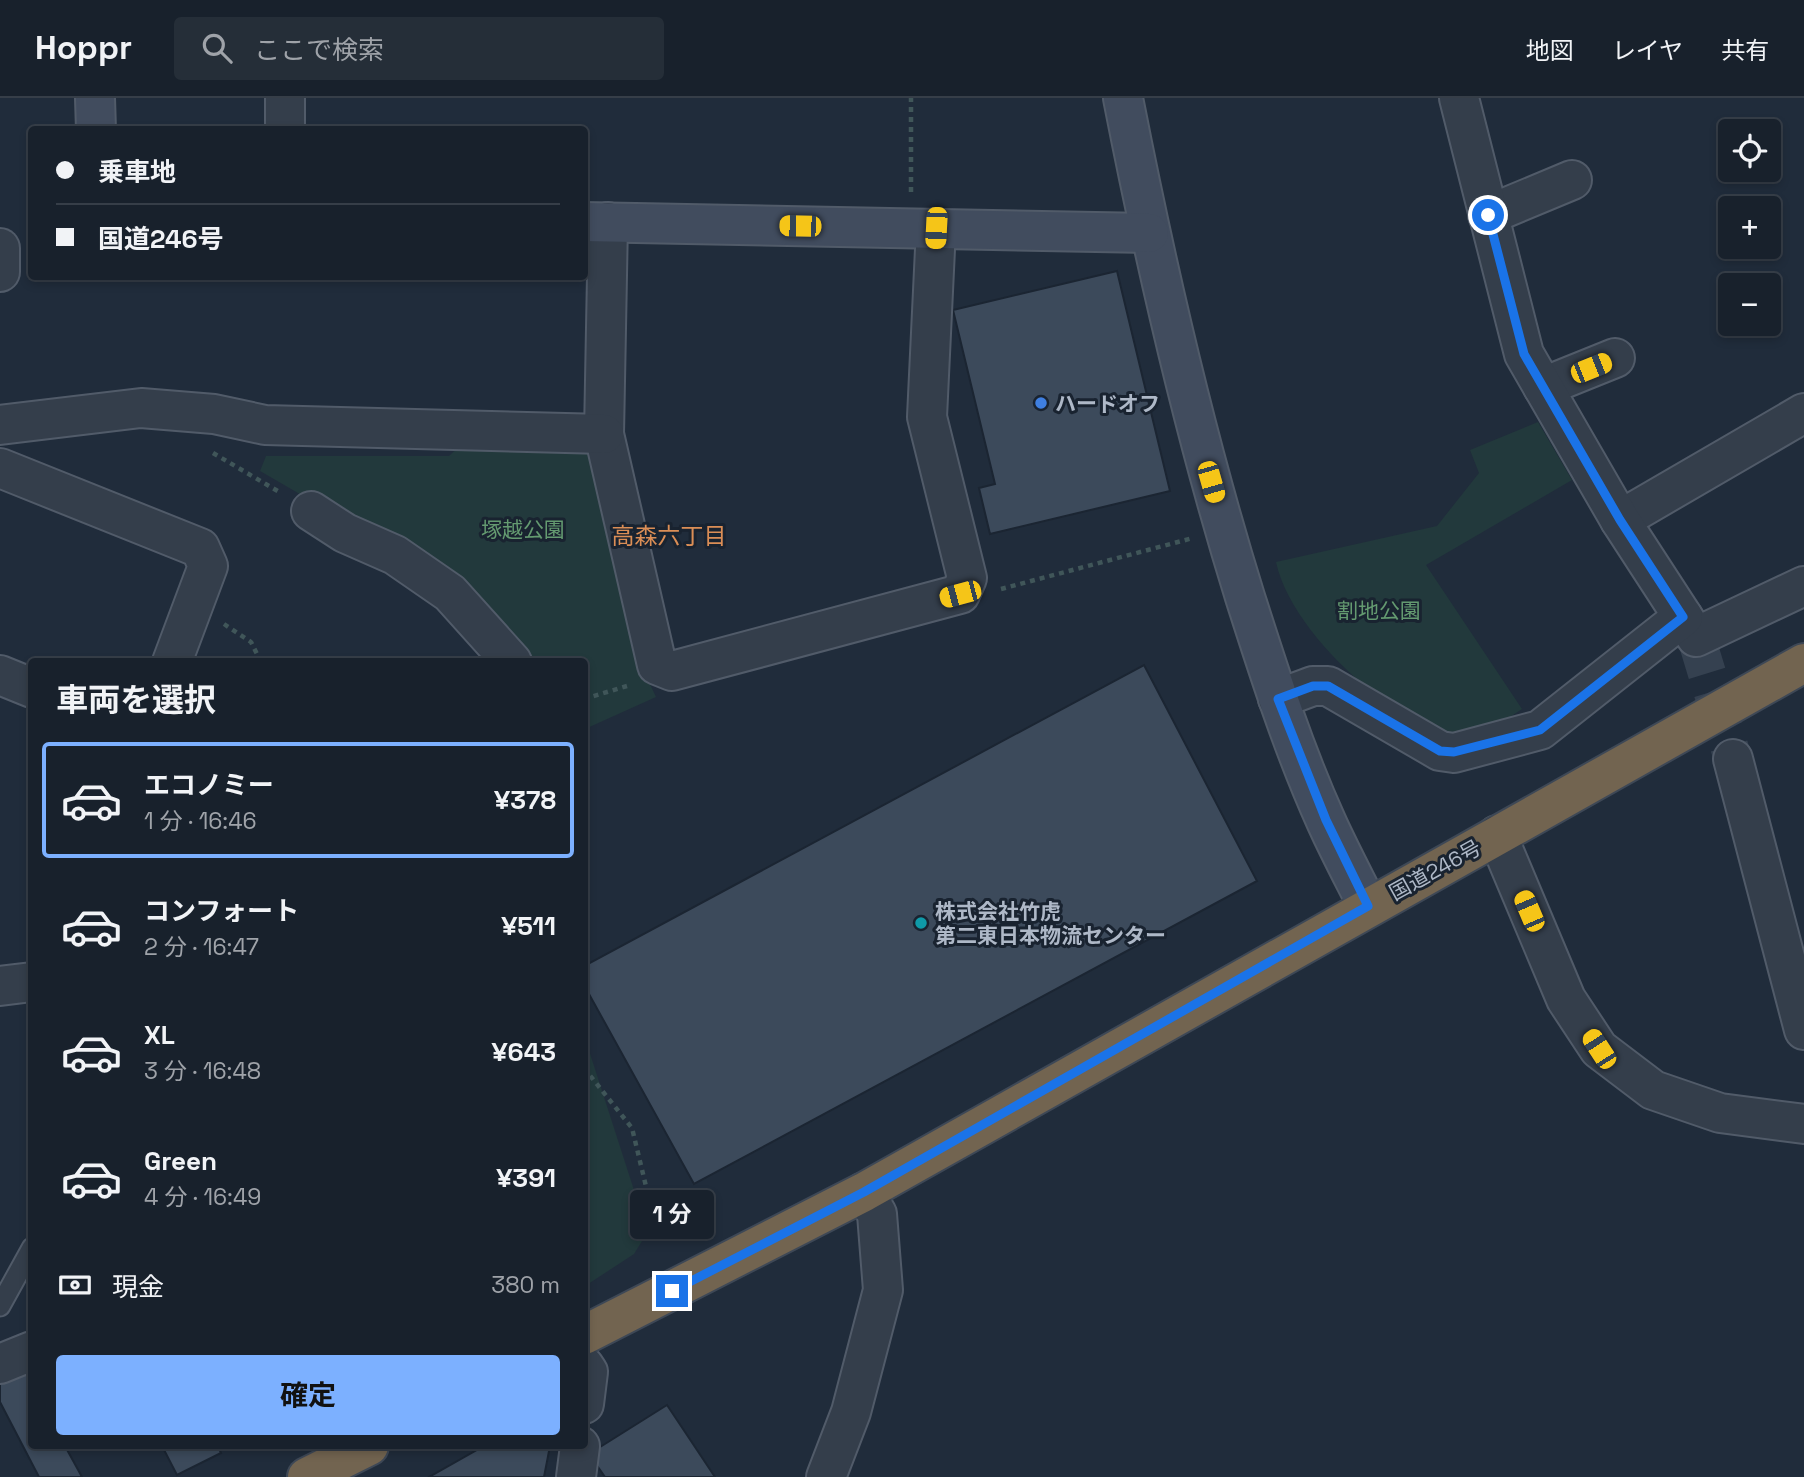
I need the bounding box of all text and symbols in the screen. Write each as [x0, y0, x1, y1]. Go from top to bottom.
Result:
search box [174, 17, 664, 80]
text: Hoppr [35, 27, 132, 69]
icon: search [198, 29, 236, 67]
text: ここで検索 [254, 33, 384, 67]
text: 地図 [1526, 35, 1574, 66]
text: レイヤ [1612, 35, 1683, 66]
text: 共有 [1721, 35, 1769, 66]
map controls [1718, 119, 1781, 336]
button: locate [1718, 119, 1781, 182]
text: 乗車地 [98, 155, 176, 189]
button: + [1718, 196, 1781, 259]
route start [1472, 199, 1504, 231]
car [925, 206, 948, 250]
car [779, 215, 822, 237]
text: 国道246号 [98, 222, 224, 256]
button: − [1718, 273, 1781, 336]
car [1568, 350, 1615, 386]
place label: ハードオフ [1055, 390, 1160, 417]
marker: ハードオフ [1033, 395, 1049, 411]
car [1196, 459, 1227, 505]
park label: 塚越公園 [481, 516, 565, 543]
district label: 高森六丁目 [612, 521, 727, 551]
car [937, 578, 984, 610]
park label: 割地公園 [1337, 597, 1421, 624]
text: 車両を選択 [56, 680, 216, 720]
text: エコノミー [144, 768, 274, 802]
icon: car [60, 769, 123, 832]
text: ¥378 [494, 783, 556, 817]
text: 1 分 · 16:46 [144, 806, 257, 836]
street label: 国道246号 [1384, 834, 1486, 906]
car [1512, 888, 1547, 934]
text: コンフォート [144, 894, 299, 928]
icon: car [60, 895, 123, 958]
place label: 株式会社竹虎 第二東日本物流センター [935, 898, 1166, 949]
text: ¥511 [501, 909, 556, 943]
marker: 株式会社竹虎 第二東日本物流センター [913, 915, 929, 931]
text: 2 分 · 16:47 [144, 932, 259, 962]
text: XL [144, 1018, 175, 1052]
icon: car [60, 1021, 123, 1084]
car [1579, 1026, 1620, 1072]
text: ¥643 [491, 1035, 556, 1069]
text: 3 分 · 16:48 [144, 1056, 261, 1086]
text: Green [144, 1144, 217, 1178]
icon: car [60, 1147, 123, 1210]
text: ¥391 [496, 1161, 556, 1195]
text: 4 分 · 16:49 [144, 1182, 261, 1212]
callout: 1 分 [630, 1190, 714, 1238]
text: 1 分 [652, 1199, 692, 1229]
icon: cash [56, 1266, 94, 1304]
text: 現金 [112, 1270, 164, 1304]
text: 380 m [491, 1270, 560, 1300]
route end [656, 1275, 688, 1307]
button: 確定 [56, 1355, 560, 1435]

